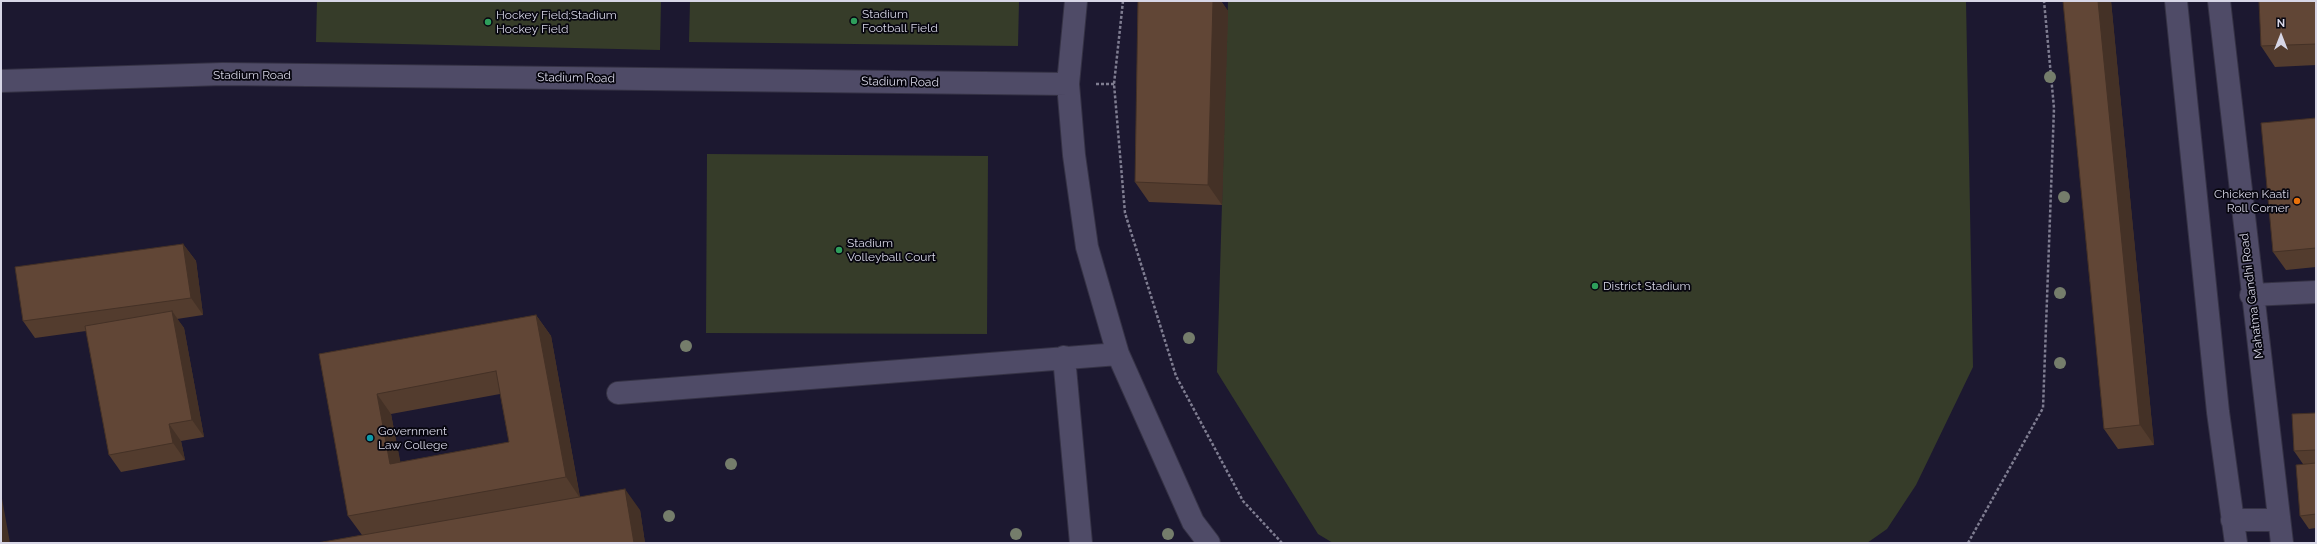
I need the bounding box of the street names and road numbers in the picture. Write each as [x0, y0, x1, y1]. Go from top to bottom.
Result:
street label: Stadium Road [213, 68, 291, 82]
street label: Stadium Road [537, 70, 615, 86]
street label: Stadium Road [861, 74, 939, 90]
street label: Mahatma Gandhi Road [2237, 232, 2267, 360]

